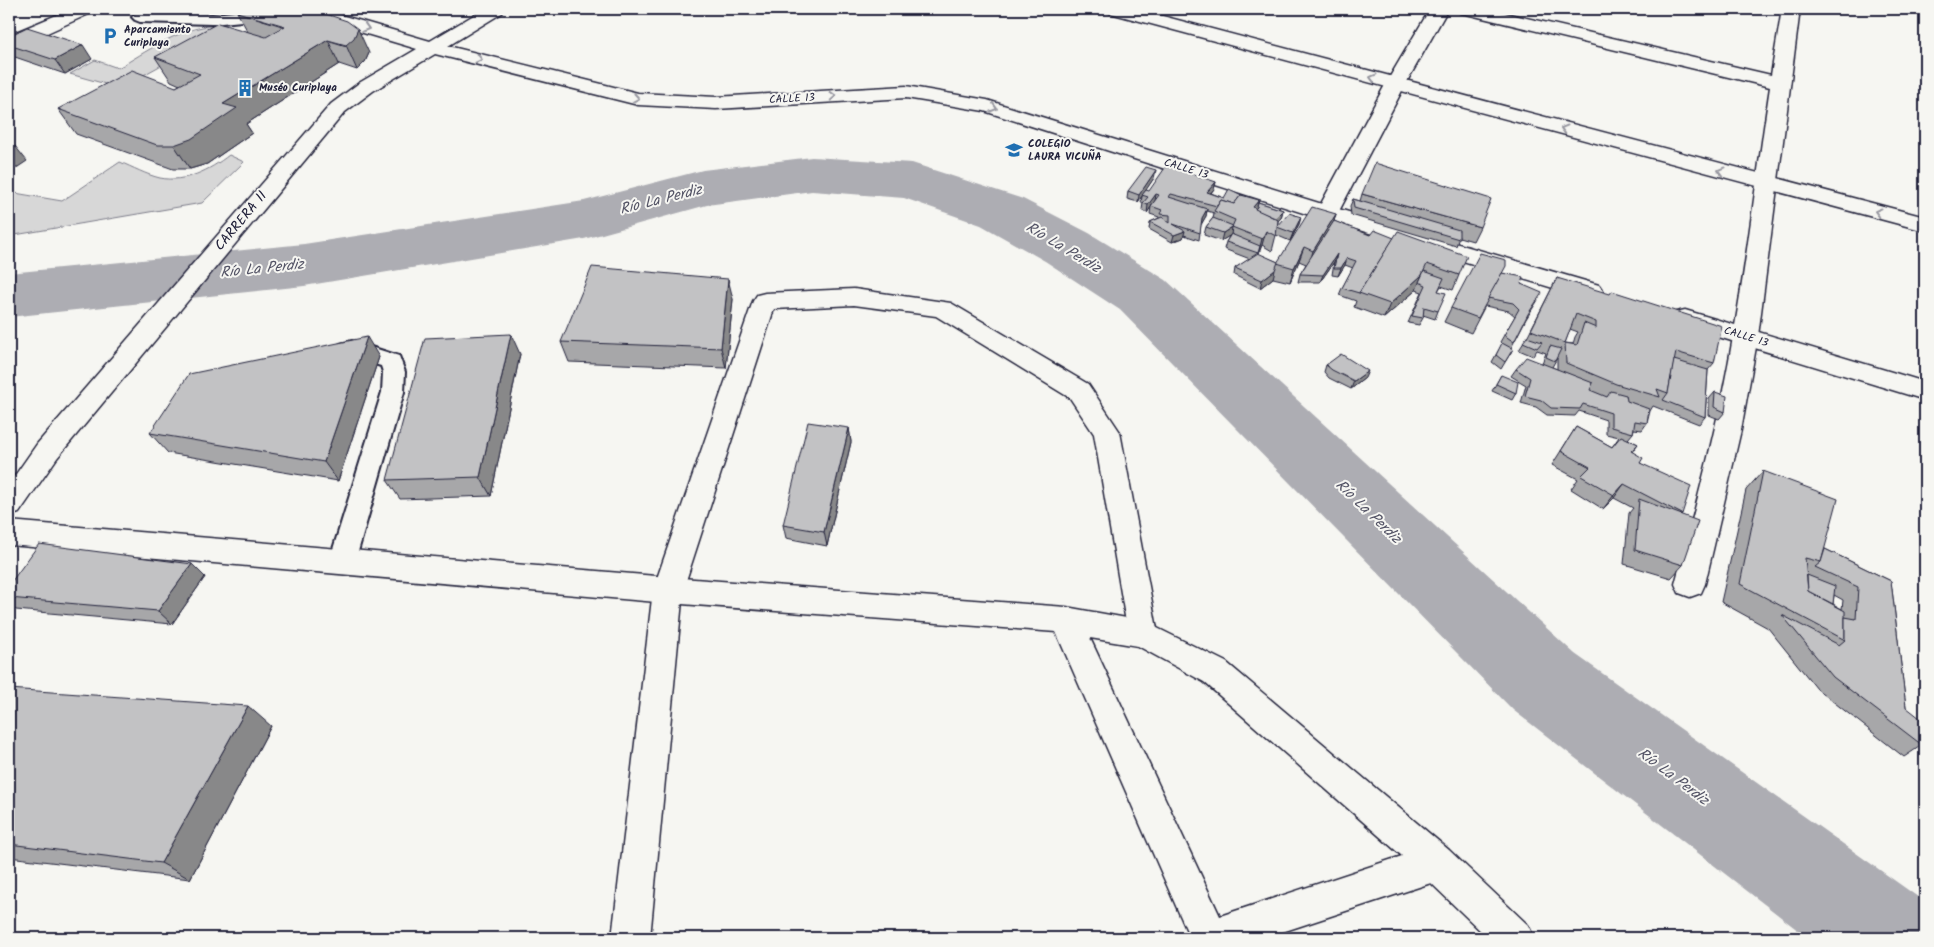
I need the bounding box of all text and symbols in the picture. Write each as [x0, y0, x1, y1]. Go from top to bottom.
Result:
place label: Aparcamiento Curiplaya [124, 21, 191, 52]
one-way arrow [361, 22, 369, 32]
parking icon: Aparcamiento Curiplaya [100, 26, 120, 46]
one-way arrow [474, 53, 483, 64]
one-way arrow [1369, 74, 1378, 84]
building icon: Muséo Curiplaya [235, 78, 255, 98]
place label: Muséo Curiplaya [259, 79, 337, 97]
street label: CALLE 13 [769, 89, 815, 109]
one-way arrow [830, 91, 838, 102]
one-way arrow [633, 92, 641, 103]
one-way arrow [990, 103, 998, 113]
one-way arrow [1560, 125, 1568, 135]
place label: COLEGIO LAURA VICUÑA [1028, 135, 1102, 166]
school or university icon: COLEGIO LAURA VICUÑA [1004, 140, 1024, 160]
street label: CALLE 13 [1161, 154, 1211, 184]
one-way arrow [1716, 166, 1725, 177]
water label: Río La Perdiz [617, 178, 706, 222]
street label: CARRERA 11 [209, 186, 273, 256]
one-way arrow [1874, 207, 1883, 218]
water label: Río La Perdiz [1021, 216, 1106, 281]
water label: Río La Perdiz [219, 253, 306, 285]
street label: CALLE 13 [1721, 322, 1771, 352]
water label: Río La Perdiz [1329, 474, 1408, 551]
water label: Río La Perdiz [1632, 742, 1715, 813]

